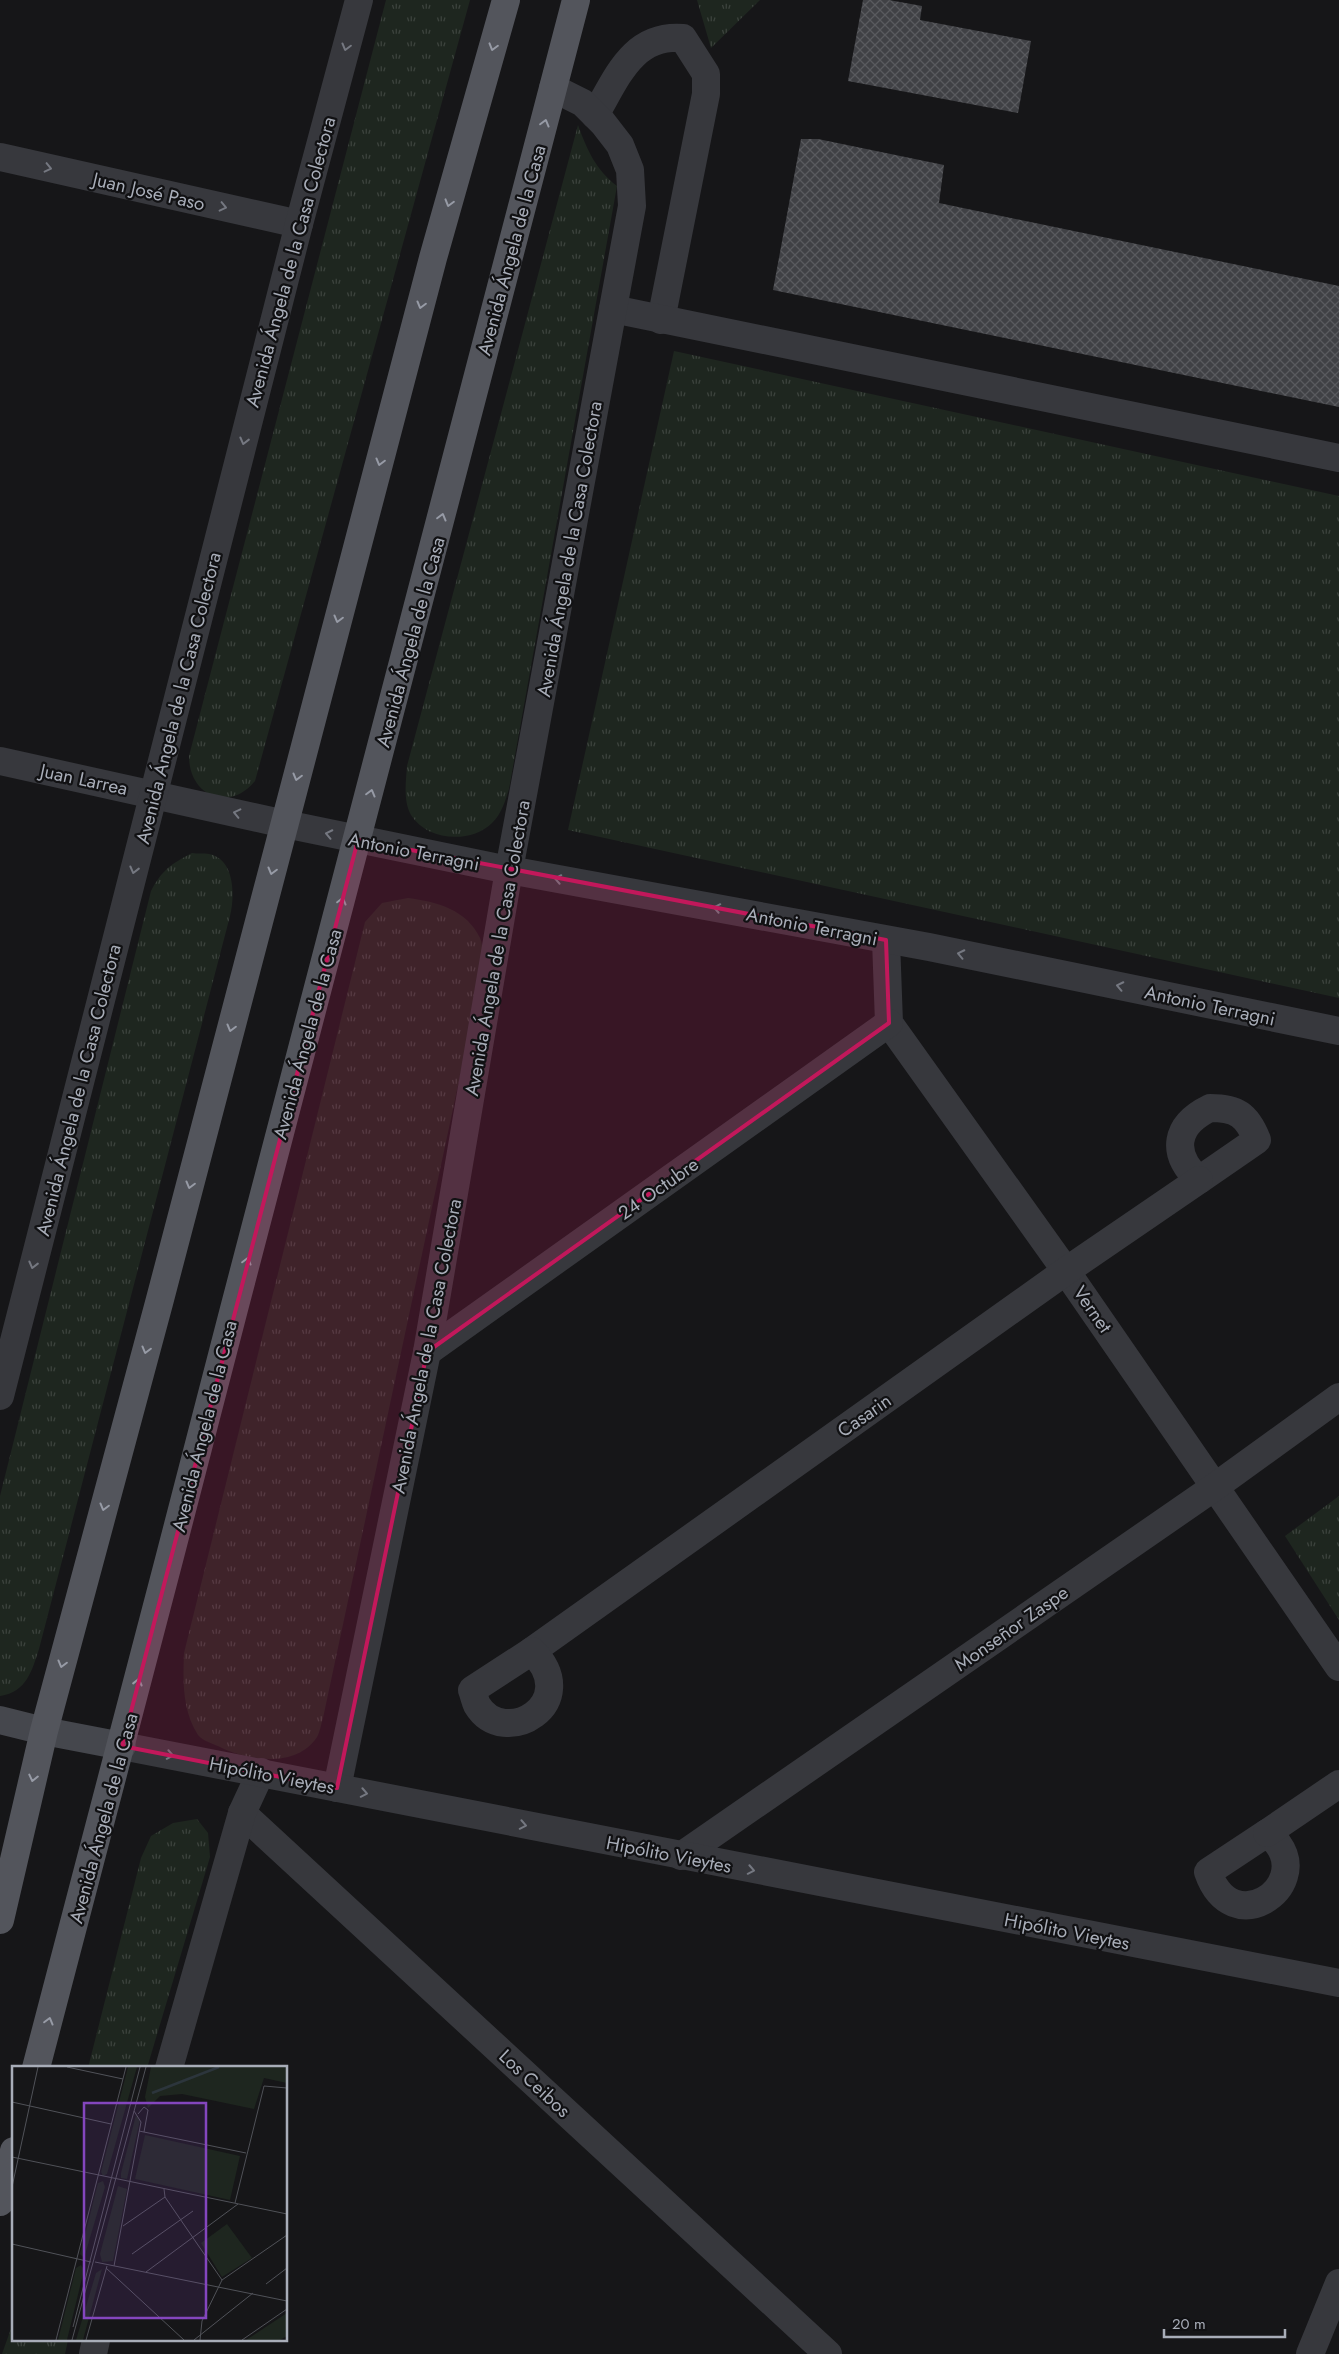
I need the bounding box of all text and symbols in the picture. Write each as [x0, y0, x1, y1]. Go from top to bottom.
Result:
one-way arrow [488, 42, 498, 50]
one-way arrow [342, 43, 352, 51]
street label: Avenida Ángela de la Casa Colectora [239, 114, 342, 410]
one-way arrow [539, 119, 549, 127]
street label: Avenida Ángela de la Casa [470, 142, 553, 358]
one-way arrow [43, 162, 52, 173]
street label: Juan José Paso [87, 165, 208, 218]
one-way arrow [444, 199, 454, 207]
one-way arrow [219, 201, 228, 212]
one-way arrow [416, 300, 427, 309]
street label: Avenida Ángela de la Casa Colectora [530, 399, 609, 699]
one-way arrow [239, 437, 249, 445]
one-way arrow [375, 458, 385, 466]
one-way arrow [436, 513, 447, 522]
street label: Avenida Ángela de la Casa [369, 534, 452, 750]
street label: Avenida Ángela de la Casa Colectora [129, 549, 228, 847]
one-way arrow [334, 615, 344, 623]
street label: Juan Larrea [35, 756, 130, 802]
one-way arrow [293, 772, 303, 780]
one-way arrow [365, 788, 376, 797]
street label: Avenida Ángela de la Casa Colectora [458, 798, 537, 1098]
one-way arrow [233, 808, 242, 819]
street label: Antonio Terragni [346, 826, 482, 877]
one-way arrow [325, 829, 334, 840]
one-way arrow [129, 866, 140, 875]
one-way arrow [268, 867, 278, 875]
one-way arrow [553, 874, 562, 884]
one-way arrow [336, 897, 347, 906]
street label: Antonio Terragni [744, 901, 880, 952]
one-way arrow [713, 904, 722, 914]
street label: Avenida Ángela de la Casa [266, 926, 349, 1142]
street label: Avenida Ángela de la Casa Colectora [29, 941, 128, 1239]
one-way arrow [956, 949, 965, 959]
street label: Antonio Terragni [1142, 978, 1278, 1033]
one-way arrow [1115, 982, 1124, 992]
one-way arrow [226, 1024, 237, 1033]
street label: 24 Octubre [612, 1151, 704, 1226]
one-way arrow [185, 1181, 196, 1190]
street label: Avenida Ángela de la Casa Colectora [385, 1196, 468, 1496]
one-way arrow [241, 1257, 252, 1266]
one-way arrow [29, 1260, 39, 1269]
street label: Vernet [1067, 1280, 1119, 1339]
street label: Avenida Ángela de la Casa [165, 1318, 244, 1535]
one-way arrow [142, 1345, 152, 1353]
street label: Casarin [832, 1387, 897, 1444]
one-way arrow [100, 1502, 110, 1510]
street label: Monseñor Zaspe [949, 1579, 1074, 1678]
one-way arrow [58, 1659, 68, 1667]
one-way arrow [133, 1679, 143, 1687]
street label: Avenida Ángela de la Casa [62, 1710, 145, 1926]
one-way arrow [166, 1750, 174, 1760]
street label: Hipólito Vieytes [207, 1750, 337, 1801]
one-way arrow [28, 1774, 39, 1783]
one-way arrow [360, 1787, 368, 1798]
one-way arrow [519, 1819, 528, 1830]
street label: Hipólito Vieytes [604, 1829, 734, 1880]
one-way arrow [747, 1864, 756, 1874]
street label: Hipólito Vieytes [1002, 1906, 1132, 1957]
one-way arrow [43, 2017, 53, 2025]
street label: Los Ceibos [493, 2043, 577, 2124]
inset map [12, 2066, 288, 2342]
scale bar [1164, 2306, 1285, 2338]
text: 20 m [1172, 2313, 1206, 2335]

